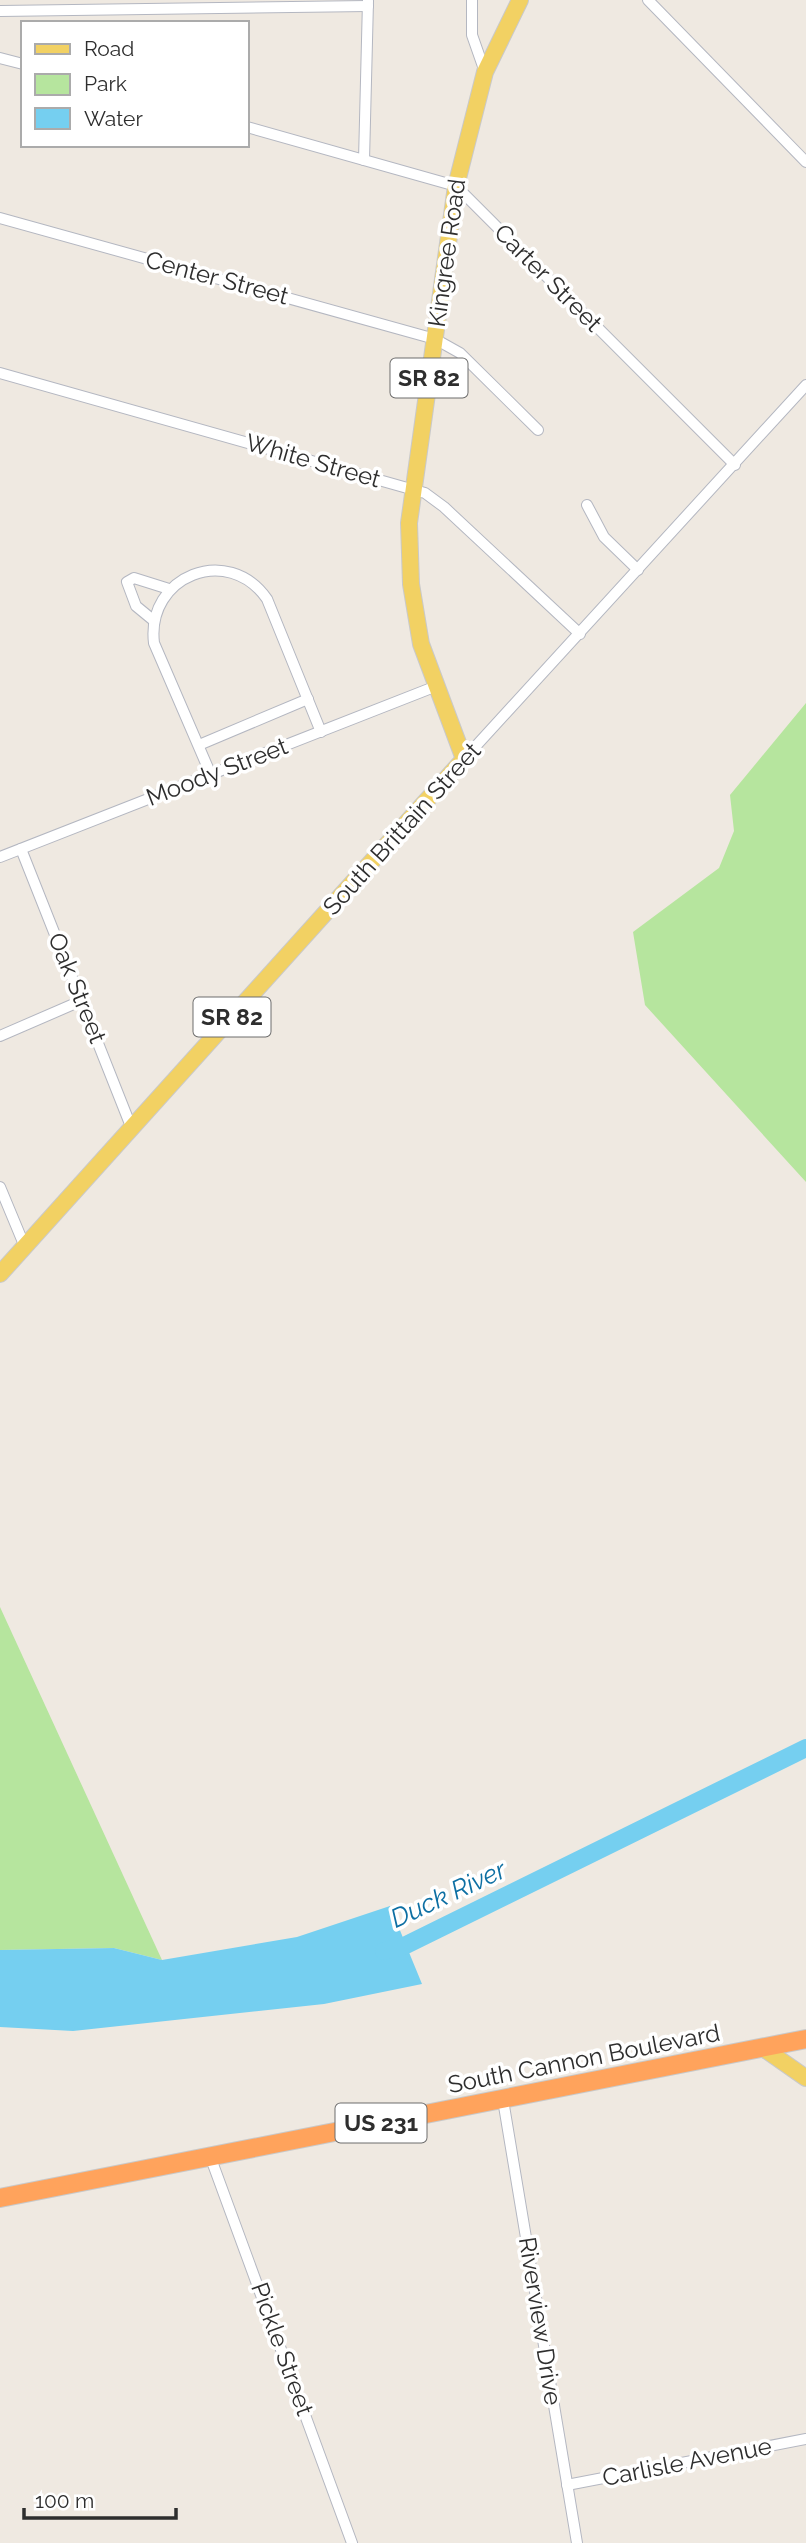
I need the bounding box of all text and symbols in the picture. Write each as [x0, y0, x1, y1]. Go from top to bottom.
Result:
legend [21, 21, 248, 147]
text: Road [84, 36, 134, 61]
text: Park [84, 71, 127, 96]
text: Water [84, 106, 143, 131]
street label: Kingree Road [422, 177, 471, 329]
street label: Carter Street [488, 218, 608, 338]
street label: Center Street [142, 245, 292, 311]
road number: SR 82 [390, 358, 467, 398]
street label: White Street [242, 427, 384, 494]
street label: Moody Street [142, 731, 292, 812]
street label: South Brittain Street [317, 736, 487, 921]
street label: Oak Street [42, 928, 113, 1047]
road number: SR 82 [194, 998, 270, 1036]
water label: Duck River [386, 1854, 511, 1934]
street label: South Cannon Boulevard [445, 2018, 722, 2099]
road number: US 231 [336, 2104, 426, 2142]
street label: Riverview Drive [513, 2235, 568, 2407]
street label: Pickle Street [245, 2278, 320, 2419]
street label: Carlisle Avenue [600, 2431, 774, 2492]
scale bar [24, 2476, 177, 2520]
text: 100 m [35, 2488, 94, 2513]

